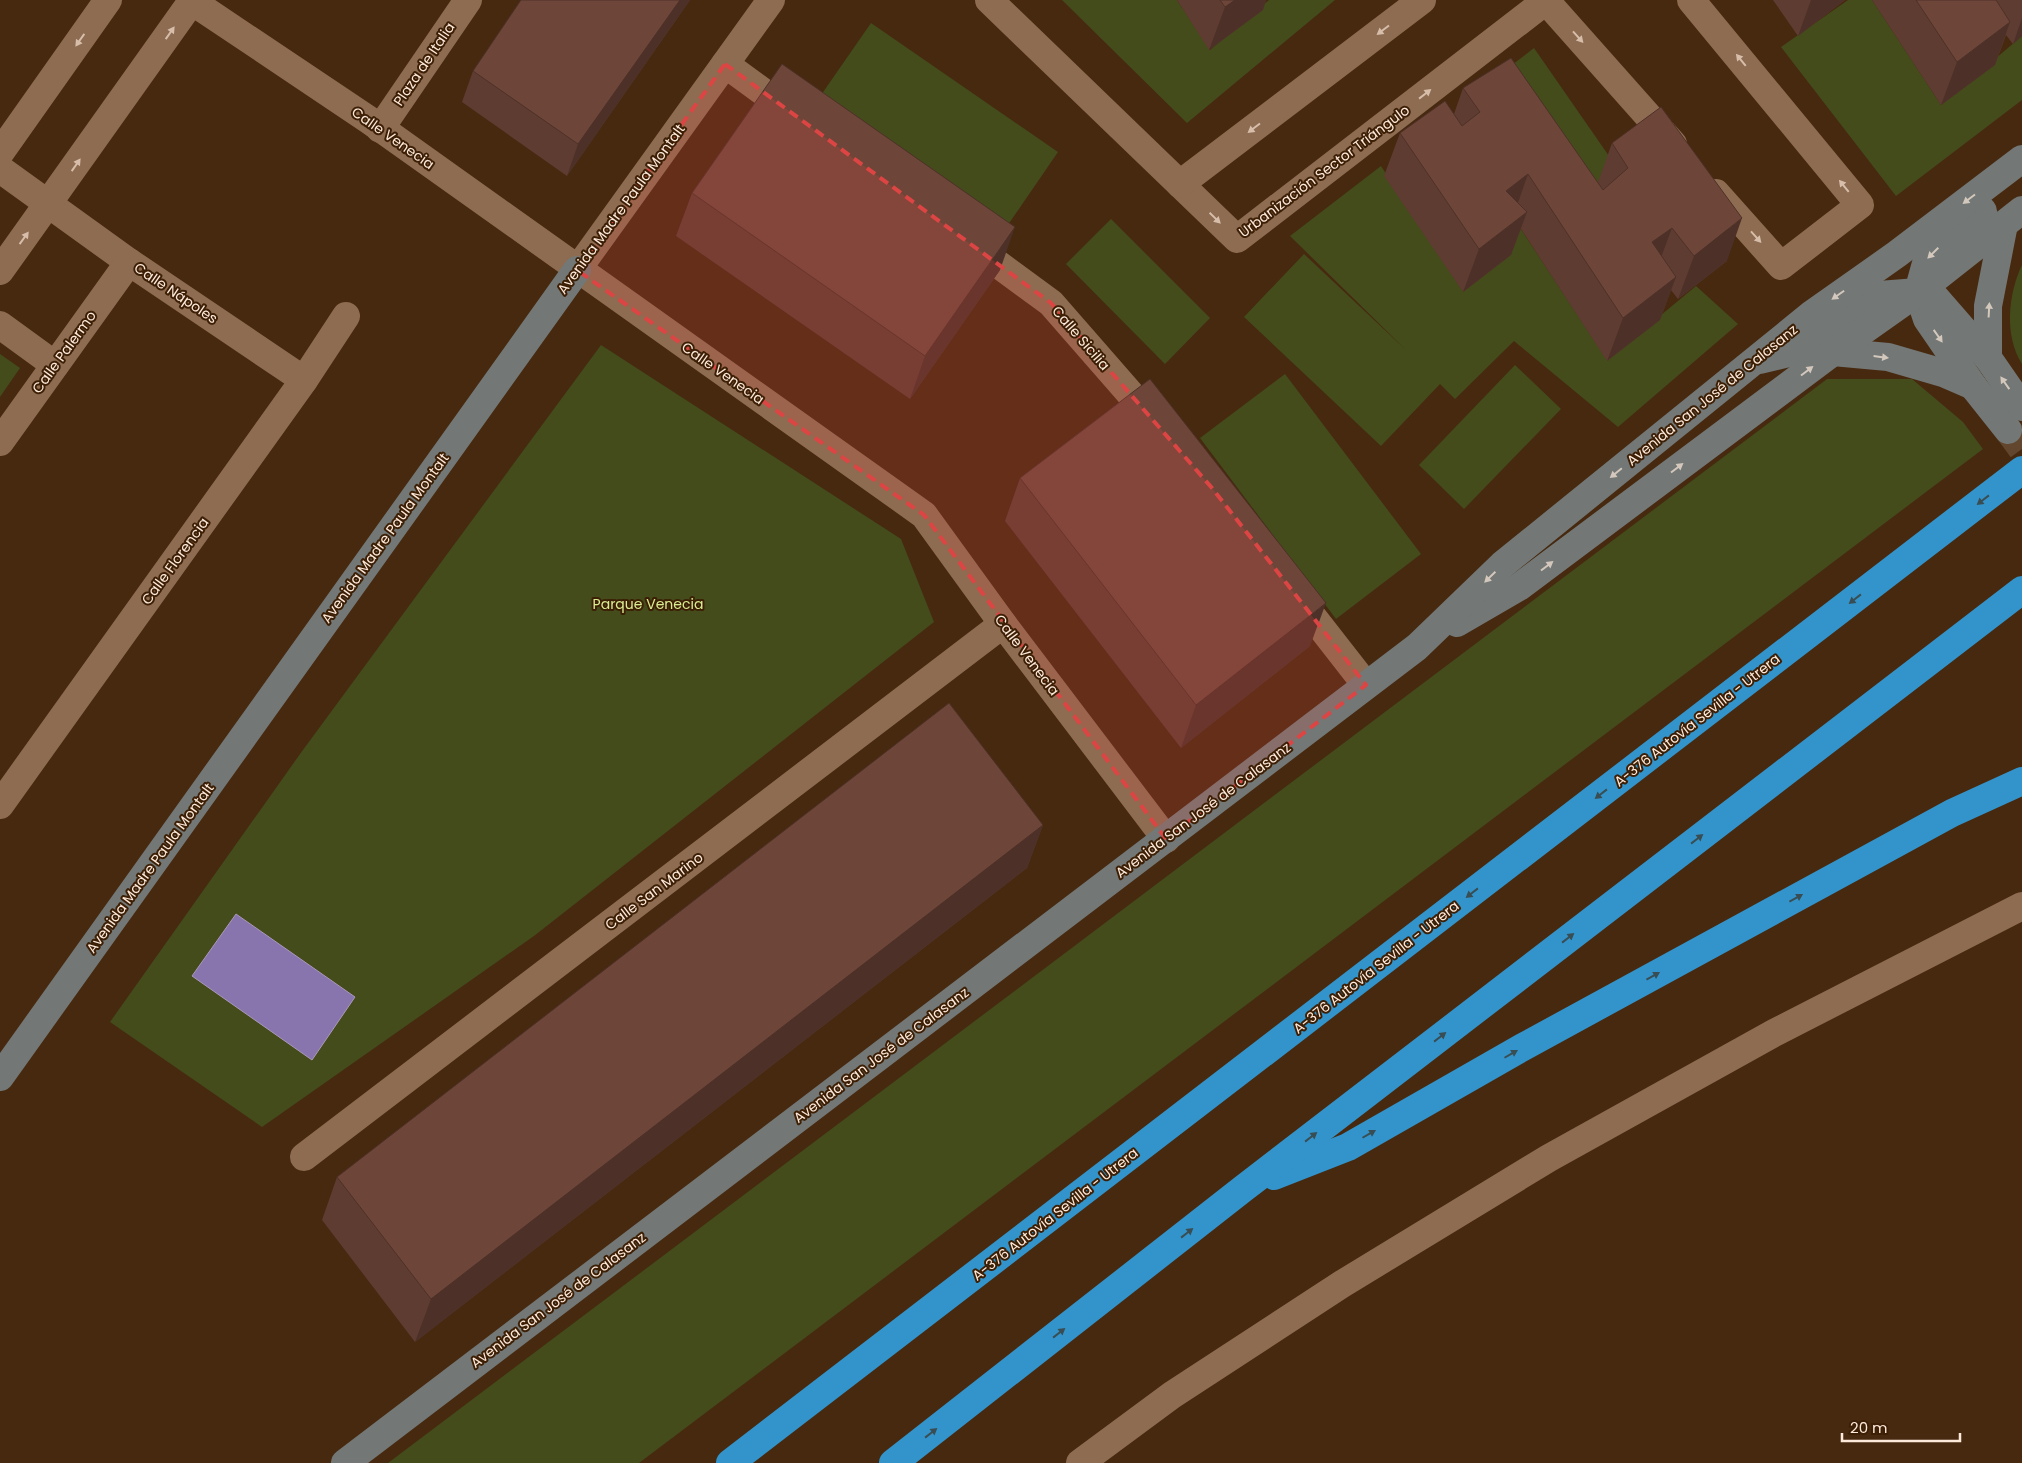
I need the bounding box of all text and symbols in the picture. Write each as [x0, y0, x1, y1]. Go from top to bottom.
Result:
street label: Plaza de Italia [389, 18, 459, 110]
one-way arrow [1377, 24, 1390, 35]
one-way arrow [164, 26, 174, 39]
one-way arrow [1573, 31, 1584, 44]
one-way arrow [75, 33, 85, 47]
one-way arrow [1735, 54, 1746, 67]
one-way arrow [1418, 88, 1431, 99]
street label: Urbanización Sector Triángulo [1234, 100, 1414, 242]
street label: Calle Venecia [348, 102, 438, 174]
street label: Avenida Madre Paula Montalt [552, 120, 690, 298]
one-way arrow [1247, 123, 1261, 133]
one-way arrow [71, 158, 81, 172]
one-way arrow [1839, 180, 1850, 192]
one-way arrow [1962, 194, 1976, 204]
one-way arrow [1209, 212, 1221, 224]
one-way arrow [19, 231, 29, 245]
one-way arrow [1750, 231, 1762, 243]
one-way arrow [1927, 247, 1939, 259]
street label: Calle Nápoles [130, 258, 222, 328]
one-way arrow [1832, 290, 1845, 301]
street label: Calle Sicilia [1047, 301, 1115, 375]
one-way arrow [1985, 301, 1993, 317]
street label: Calle Palermo [27, 306, 101, 397]
street label: Avenida San José de Calasanz [1622, 320, 1802, 470]
one-way arrow [1933, 329, 1943, 343]
street label: Calle Venecia [678, 337, 768, 409]
one-way arrow [1874, 353, 1890, 361]
one-way arrow [1800, 366, 1814, 376]
one-way arrow [2000, 376, 2010, 389]
street label: Avenida Madre Paula Montalt [316, 449, 454, 627]
one-way arrow [1670, 463, 1683, 474]
one-way arrow [1609, 468, 1622, 479]
one-way arrow [1977, 494, 1990, 505]
street label: Calle Florencia [137, 513, 213, 609]
one-way arrow [1540, 561, 1554, 571]
one-way arrow [1485, 571, 1497, 583]
one-way arrow [1848, 593, 1861, 604]
park label: Parque Venecia [593, 594, 703, 614]
street label: Calle Venecia [990, 610, 1064, 700]
street label: A-376 Autovía Sevilla - Utrera [1610, 649, 1784, 791]
street label: Avenida San José de Calasanz [1111, 737, 1295, 883]
street label: Avenida Madre Paula Montalt [81, 779, 219, 957]
one-way arrow [1594, 789, 1608, 799]
one-way arrow [1690, 834, 1703, 845]
street label: Calle San Marino [601, 847, 707, 935]
one-way arrow [1465, 888, 1479, 898]
one-way arrow [1789, 894, 1803, 902]
street label: A-376 Autovía Sevilla - Utrera [1289, 896, 1463, 1038]
one-way arrow [1561, 933, 1574, 944]
one-way arrow [1646, 972, 1660, 980]
street label: Avenida San José de Calasanz [789, 982, 973, 1128]
one-way arrow [1433, 1032, 1446, 1043]
one-way arrow [1504, 1049, 1517, 1058]
one-way arrow [1363, 1130, 1376, 1139]
one-way arrow [1304, 1131, 1317, 1142]
street label: A-376 Autovía Sevilla - Utrera [968, 1143, 1142, 1285]
street label: Avenida San José de Calasanz [466, 1227, 650, 1373]
one-way arrow [1180, 1227, 1193, 1238]
one-way arrow [1052, 1327, 1065, 1338]
scale bar [1842, 1410, 1960, 1442]
text: 20 m [1850, 1417, 1888, 1438]
one-way arrow [924, 1428, 938, 1438]

